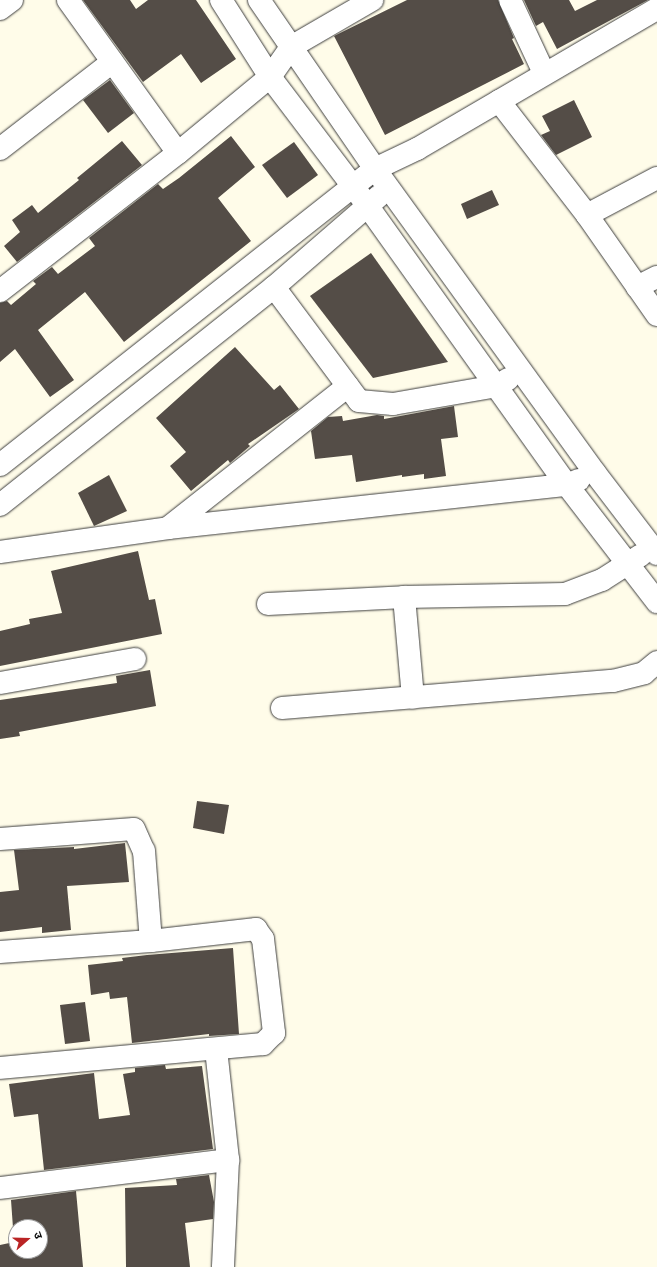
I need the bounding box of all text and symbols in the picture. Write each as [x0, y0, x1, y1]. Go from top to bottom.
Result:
north arrow [8, 1219, 48, 1259]
text: उ [32, 1230, 45, 1240]

